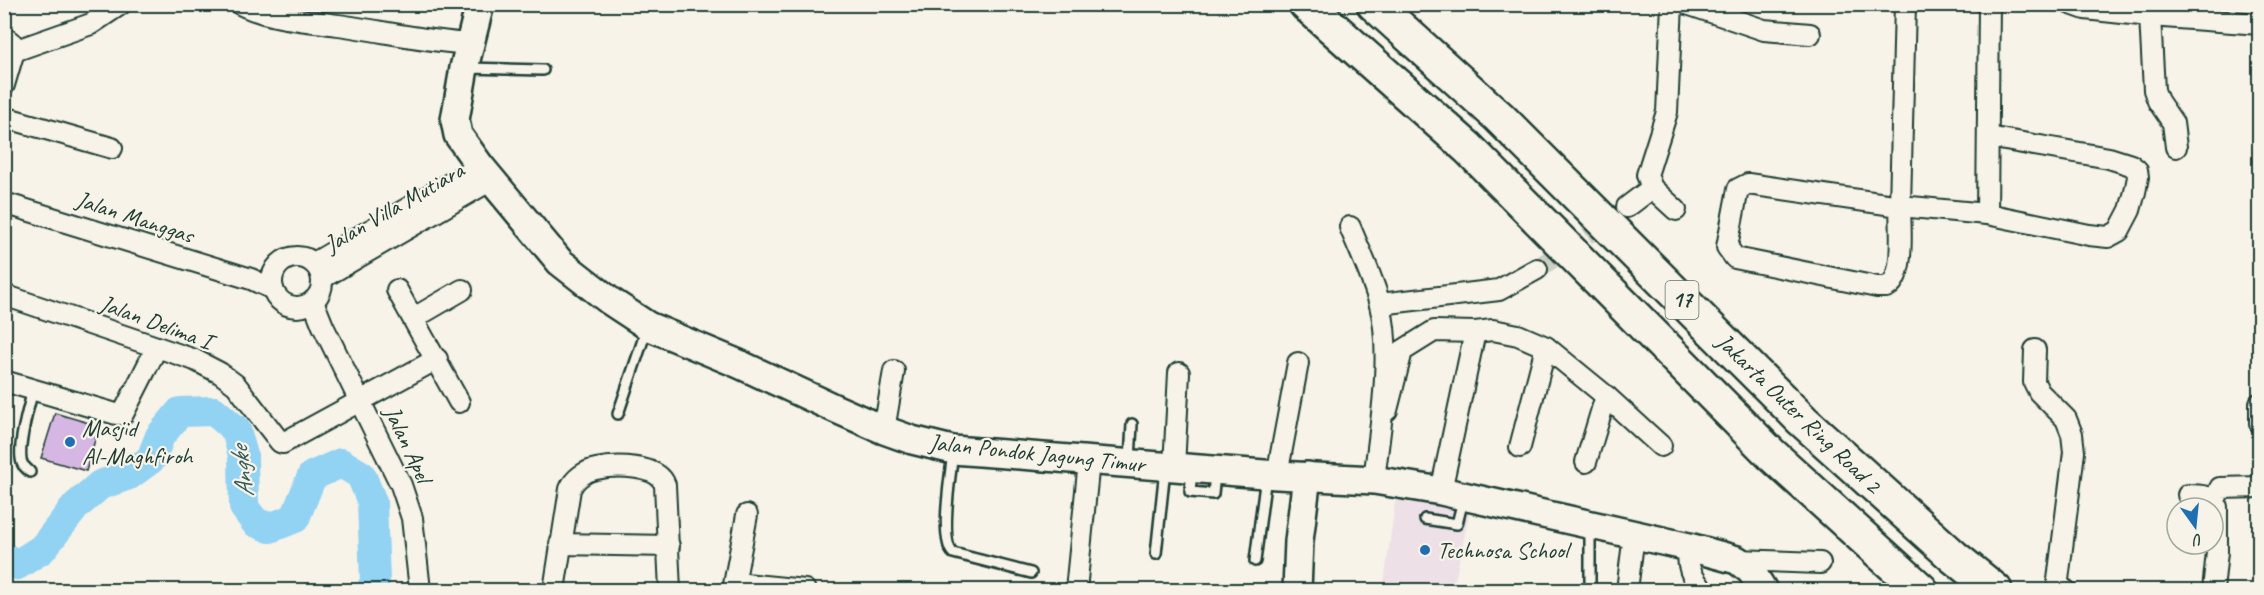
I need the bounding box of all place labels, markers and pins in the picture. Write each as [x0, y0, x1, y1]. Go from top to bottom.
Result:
place label: Masjid Al-Maghfiroh [82, 413, 194, 471]
marker: Masjid Al-Maghfiroh [63, 435, 77, 449]
place label: Technosa School [1437, 535, 1572, 565]
marker: Technosa School [1418, 543, 1432, 557]

